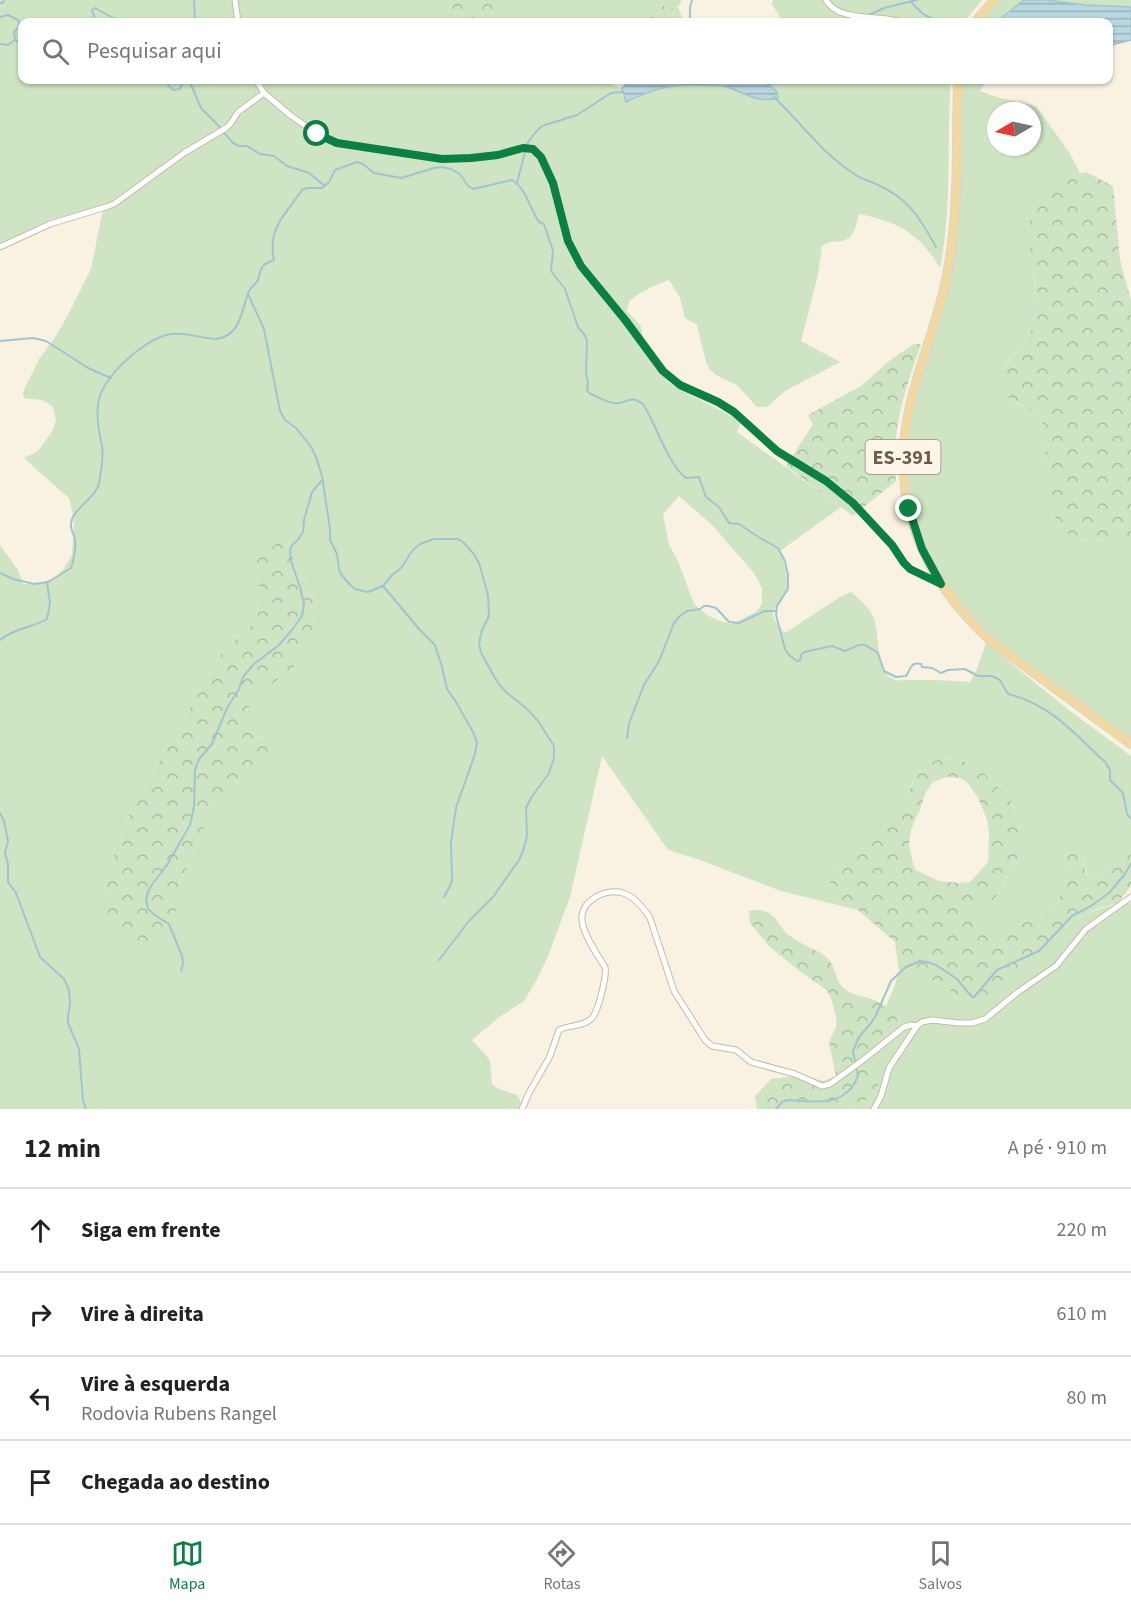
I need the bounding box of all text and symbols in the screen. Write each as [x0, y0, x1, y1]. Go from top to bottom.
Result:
search box [18, 18, 1113, 84]
icon: search [39, 35, 72, 68]
text: Pesquisar aqui [87, 35, 222, 67]
north arrow [987, 102, 1041, 156]
route start [303, 120, 329, 146]
road number: ES-391 [866, 440, 940, 474]
route end [895, 495, 921, 521]
text: 12 min [24, 1130, 101, 1167]
text: A pé · 910 m [1008, 1134, 1107, 1162]
icon: ahead [24, 1214, 57, 1247]
text: Siga em frente [81, 1214, 221, 1246]
text: 220 m [1057, 1216, 1107, 1244]
icon: right [24, 1298, 57, 1331]
text: Vire à direita [81, 1298, 204, 1330]
text: 610 m [1057, 1300, 1107, 1328]
text: Vire à esquerda [81, 1368, 230, 1400]
icon: left [24, 1382, 57, 1415]
text: 80 m [1067, 1384, 1107, 1412]
text: Rodovia Rubens Rangel [81, 1400, 277, 1428]
icon: arrive [24, 1466, 57, 1499]
text: Chegada ao destino [81, 1466, 270, 1498]
tab: Mapa [169, 1537, 205, 1595]
tab: Rotas [543, 1537, 581, 1595]
tab: Salvos [919, 1537, 962, 1595]

